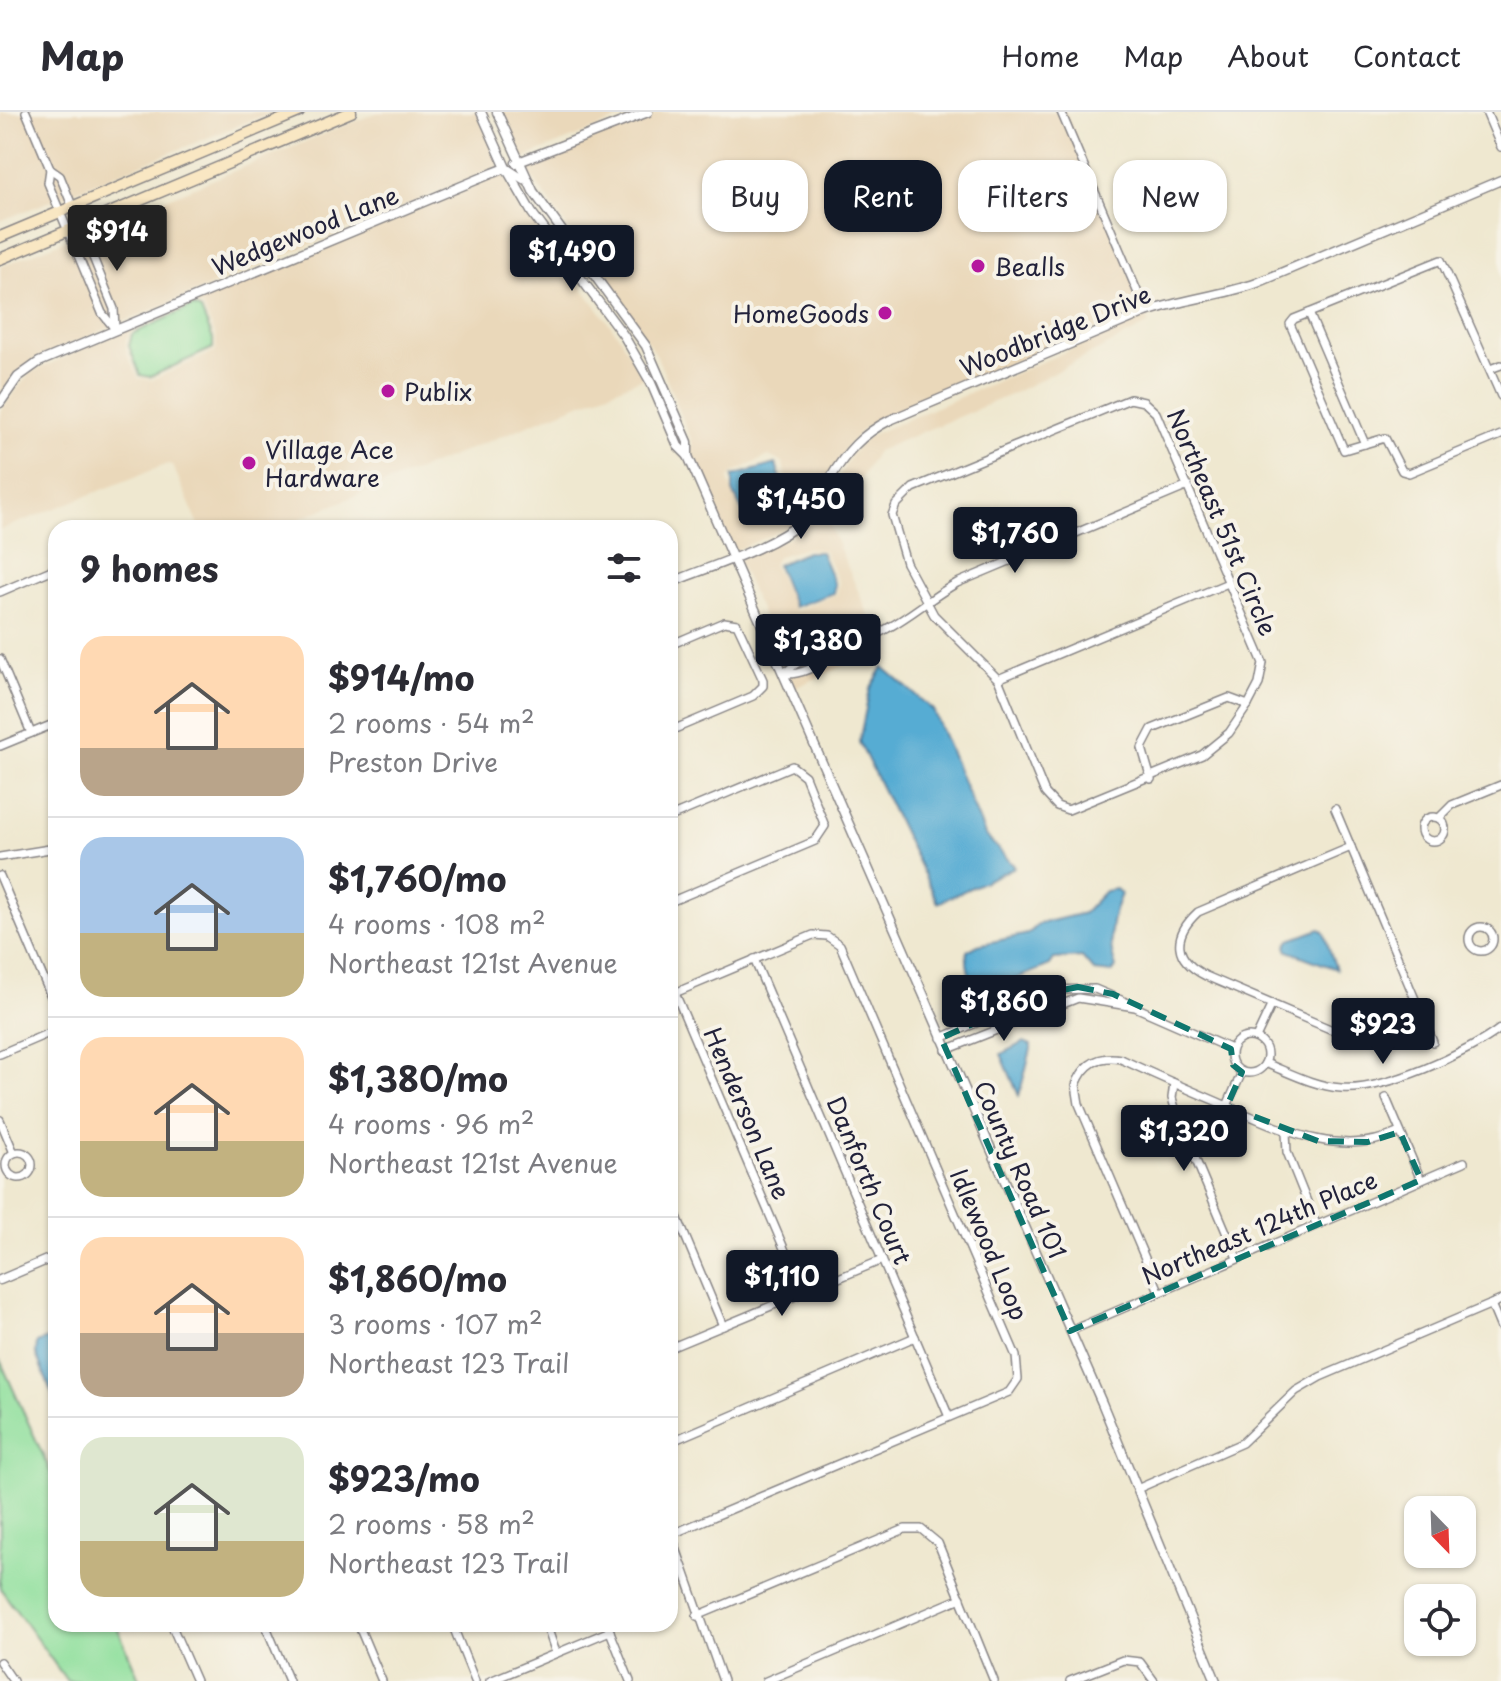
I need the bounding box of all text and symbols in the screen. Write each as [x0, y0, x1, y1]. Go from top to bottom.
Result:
text: Map [40, 27, 124, 84]
text: Home [1001, 34, 1079, 77]
text: Map [1123, 34, 1183, 77]
text: About [1227, 34, 1309, 77]
text: Contact [1353, 34, 1461, 77]
chip: Buy [702, 160, 808, 232]
chip: Rent [824, 160, 942, 232]
chip: Filters [958, 160, 1097, 232]
chip: New [1113, 160, 1227, 232]
street label: Wedgewood Lane [206, 176, 404, 284]
pin: $914 [70, 205, 164, 273]
text: $914 [86, 211, 148, 250]
pin: $1,490 [507, 225, 637, 293]
text: $1,490 [528, 231, 616, 270]
place label: Bealls [994, 248, 1065, 284]
marker: Bealls [969, 257, 987, 275]
street label: Woodbridge Drive [954, 275, 1156, 385]
place label: HomeGoods [733, 295, 869, 331]
marker: HomeGoods [876, 304, 894, 322]
place label: Publix [404, 373, 472, 409]
marker: Publix [379, 382, 397, 400]
street label: Northeast 51st Circle [1159, 403, 1287, 641]
place label: Village Ace Hardware [265, 431, 394, 495]
marker: Village Ace Hardware [240, 454, 258, 472]
pin: $1,450 [736, 473, 866, 541]
text: $1,450 [757, 479, 845, 518]
pin: $1,760 [950, 507, 1080, 575]
text: $1,760 [971, 513, 1059, 552]
text: 9 homes [80, 542, 219, 594]
icon: filters [602, 546, 646, 590]
pin: $1,380 [753, 614, 883, 682]
text: $1,380 [774, 620, 862, 659]
text: $914/mo [328, 651, 475, 703]
icon: home [144, 668, 240, 764]
text: 2 rooms · 54 m² [328, 703, 535, 742]
text: Preston Drive [328, 742, 498, 781]
text: $1,760/mo [328, 852, 507, 904]
icon: home [144, 869, 240, 965]
text: 4 rooms · 108 m² [328, 904, 546, 943]
text: Northeast 121st Avenue [328, 943, 618, 982]
pin: $1,860 [939, 975, 1069, 1043]
text: $1,860 [960, 981, 1048, 1020]
pin: $923 [1336, 998, 1430, 1066]
text: $923 [1350, 1004, 1416, 1043]
street label: Henderson Lane [695, 1021, 801, 1205]
text: $1,380/mo [328, 1052, 508, 1104]
icon: home [144, 1069, 240, 1165]
street label: County Road 101 [966, 1074, 1076, 1264]
street label: Danforth Court [818, 1090, 922, 1270]
text: 4 rooms · 96 m² [328, 1104, 534, 1143]
pin: $1,320 [1119, 1105, 1249, 1173]
text: $1,320 [1139, 1111, 1229, 1150]
text: Northeast 121st Avenue [328, 1143, 618, 1182]
street label: Northeast 124th Place [1136, 1161, 1382, 1293]
street label: Idlewood Loop [942, 1163, 1038, 1325]
pin: $1,110 [717, 1250, 847, 1318]
text: $1,860/mo [328, 1252, 507, 1304]
text: $1,110 [744, 1256, 820, 1295]
icon: home [144, 1269, 240, 1365]
text: 3 rooms · 107 m² [328, 1304, 543, 1343]
text: Northeast 123 Trail [328, 1343, 570, 1382]
text: $923/mo [328, 1452, 480, 1504]
icon: home [144, 1469, 240, 1565]
north arrow [1404, 1496, 1476, 1568]
map controls [1404, 1496, 1476, 1656]
text: 2 rooms · 58 m² [328, 1504, 535, 1543]
text: Northeast 123 Trail [328, 1543, 570, 1582]
button: locate [1404, 1584, 1476, 1656]

